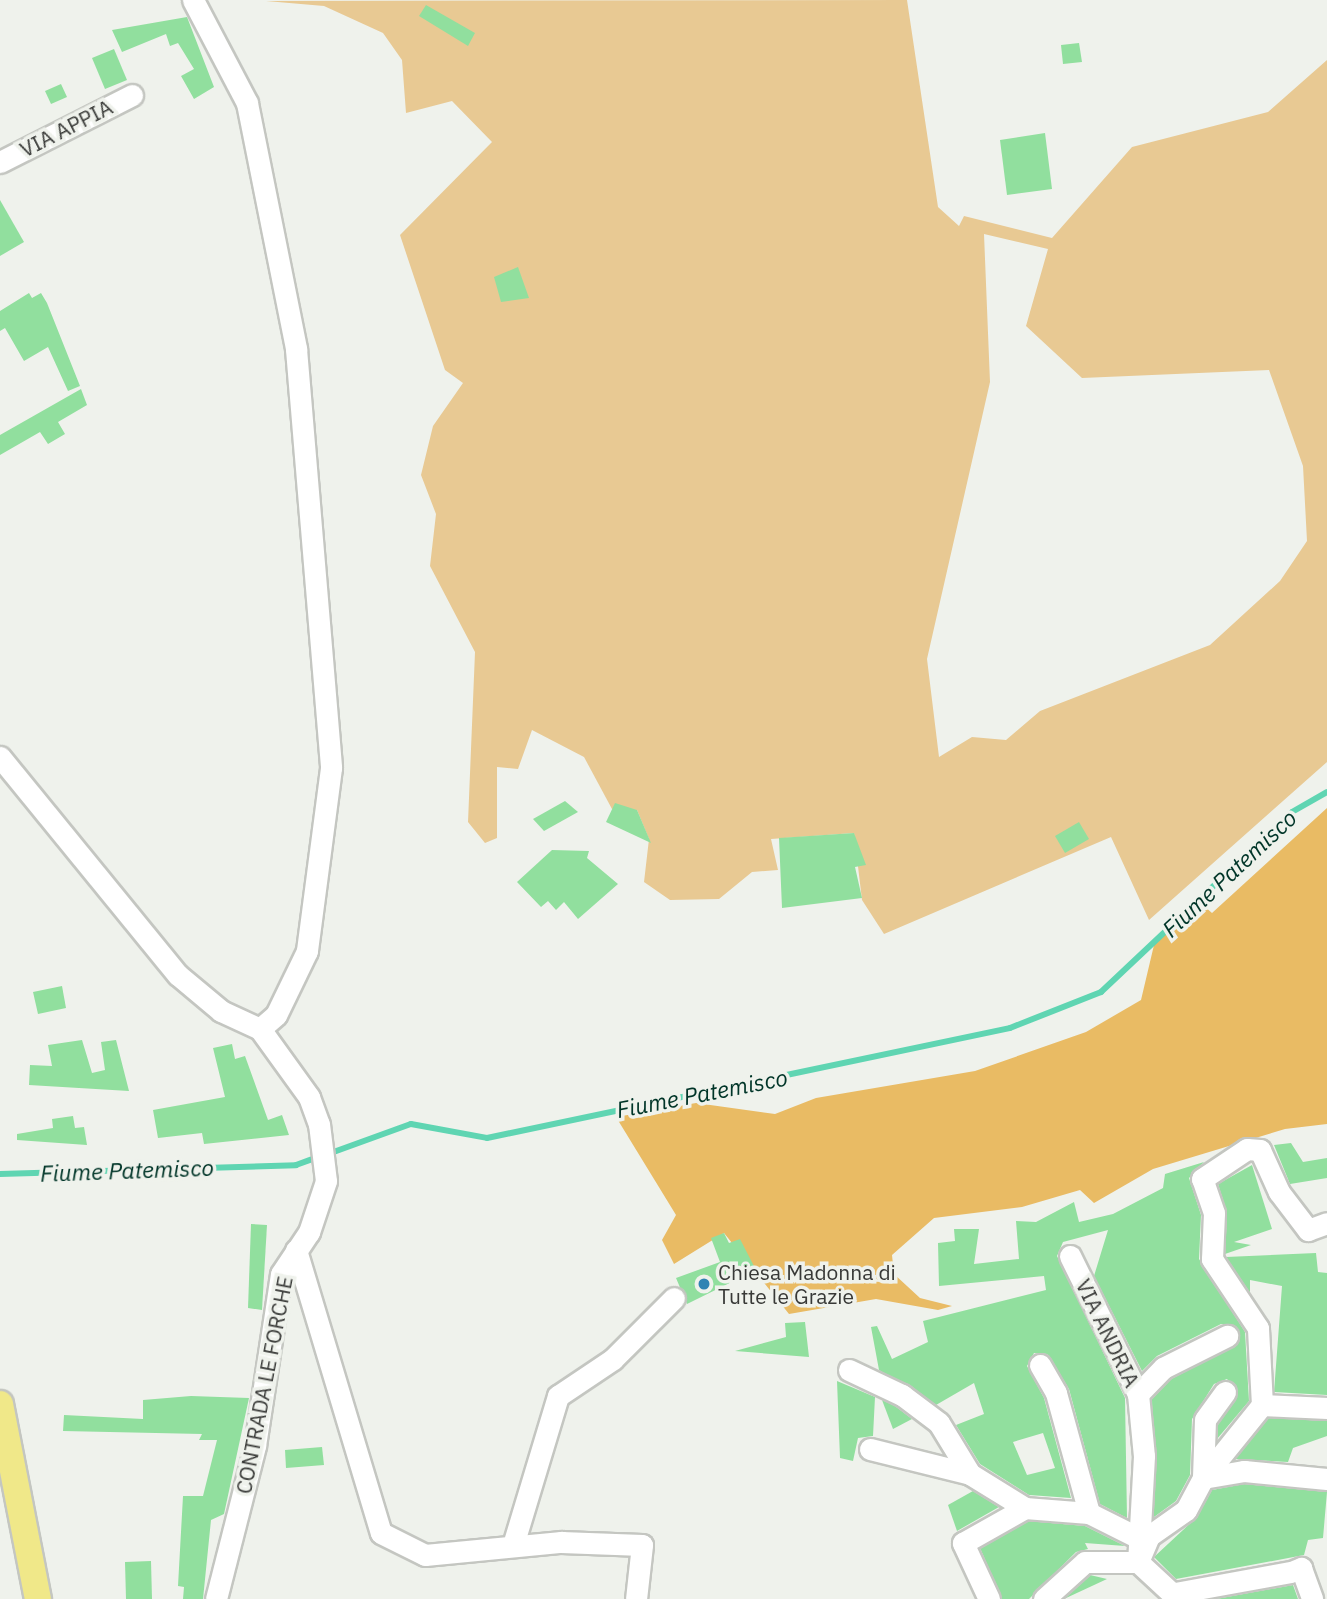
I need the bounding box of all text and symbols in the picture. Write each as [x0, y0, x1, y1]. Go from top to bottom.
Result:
street label: VIA APPIA [16, 94, 116, 162]
water label: Fiume Patemisco [1156, 804, 1302, 942]
water label: Fiume Patemisco [614, 1063, 790, 1123]
water label: Fiume Patemisco [40, 1153, 214, 1187]
place label: Chiesa Madonna di Tutte le Grazie [718, 1259, 896, 1309]
street label: CONTRADA LE FORCHE [231, 1274, 297, 1496]
street label: VIA ANDRIA [1071, 1275, 1145, 1391]
marker: Chiesa Madonna di Tutte le Grazie [696, 1276, 712, 1292]

